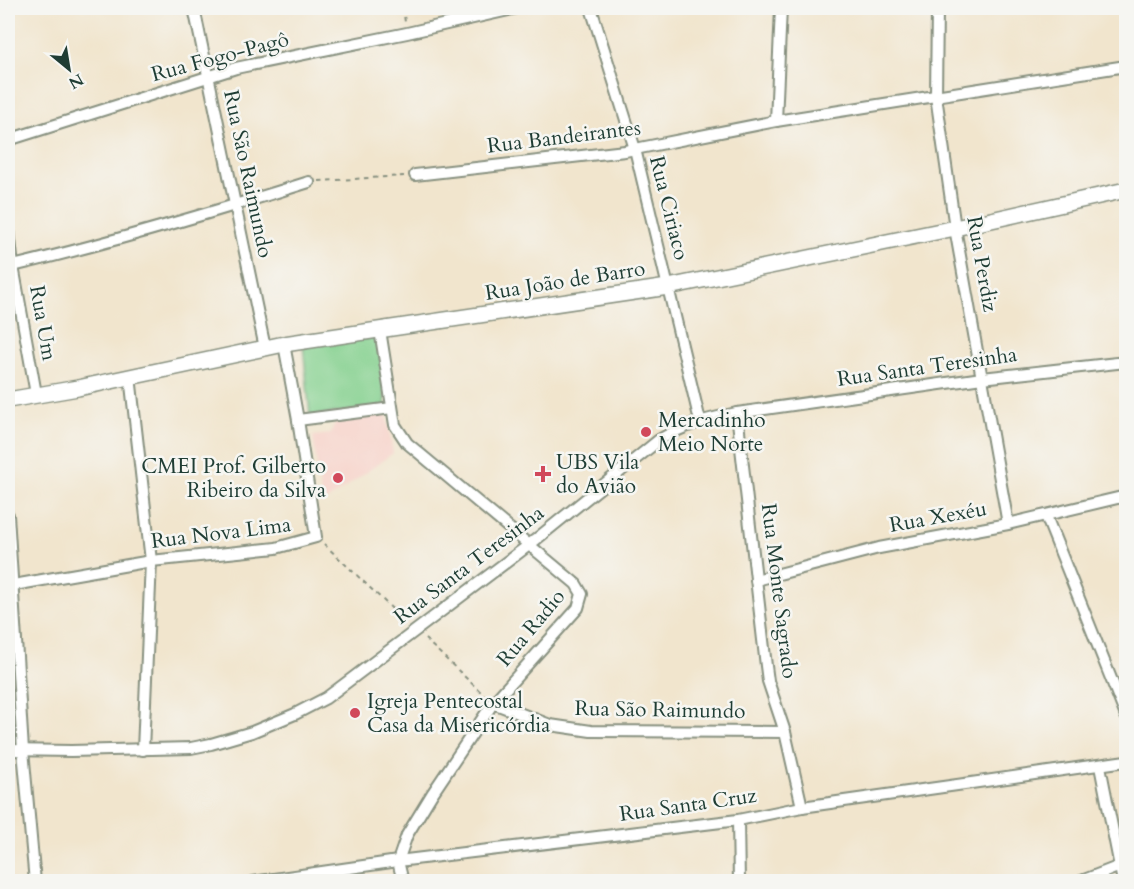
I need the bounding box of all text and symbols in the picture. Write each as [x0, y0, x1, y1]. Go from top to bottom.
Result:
street label: Rua Fogo-Pagô [148, 25, 292, 89]
north arrow [39, 39, 99, 99]
text: N [64, 68, 88, 94]
street label: Rua São Raimundo [216, 87, 280, 261]
street label: Rua Bandeirantes [486, 113, 642, 161]
street label: Rua Ciriaco [642, 153, 696, 263]
street label: Rua Perdiz [959, 214, 1005, 315]
street label: Rua João de Barro [483, 254, 647, 308]
street label: Rua Um [22, 283, 64, 363]
street label: Rua Santa Teresinha [835, 340, 1019, 394]
place label: Mercadinho Meio Norte [658, 406, 766, 459]
marker: Mercadinho Meio Norte [639, 425, 653, 439]
place label: UBS Vila do Avião [556, 448, 639, 501]
place label: CMEI Prof. Gilberto Ribeiro da Silva [141, 452, 326, 505]
marker: UBS Vila do Avião [534, 465, 552, 483]
marker: CMEI Prof. Gilberto Ribeiro da Silva [331, 471, 345, 485]
street label: Rua Xexéu [887, 494, 989, 540]
street label: Rua Santa Teresinha [388, 499, 550, 631]
street label: Rua Monte Sagrado [754, 502, 804, 680]
street label: Rua Nova Lima [149, 510, 293, 556]
street label: Rua Radio [490, 583, 572, 673]
place label: Igreja Pentecostal Casa da Misericórdia [367, 687, 550, 740]
street label: Rua São Raimundo [574, 694, 746, 726]
marker: Igreja Pentecostal Casa da Misericórdia [348, 706, 362, 720]
street label: Rua Santa Cruz [618, 781, 759, 829]

